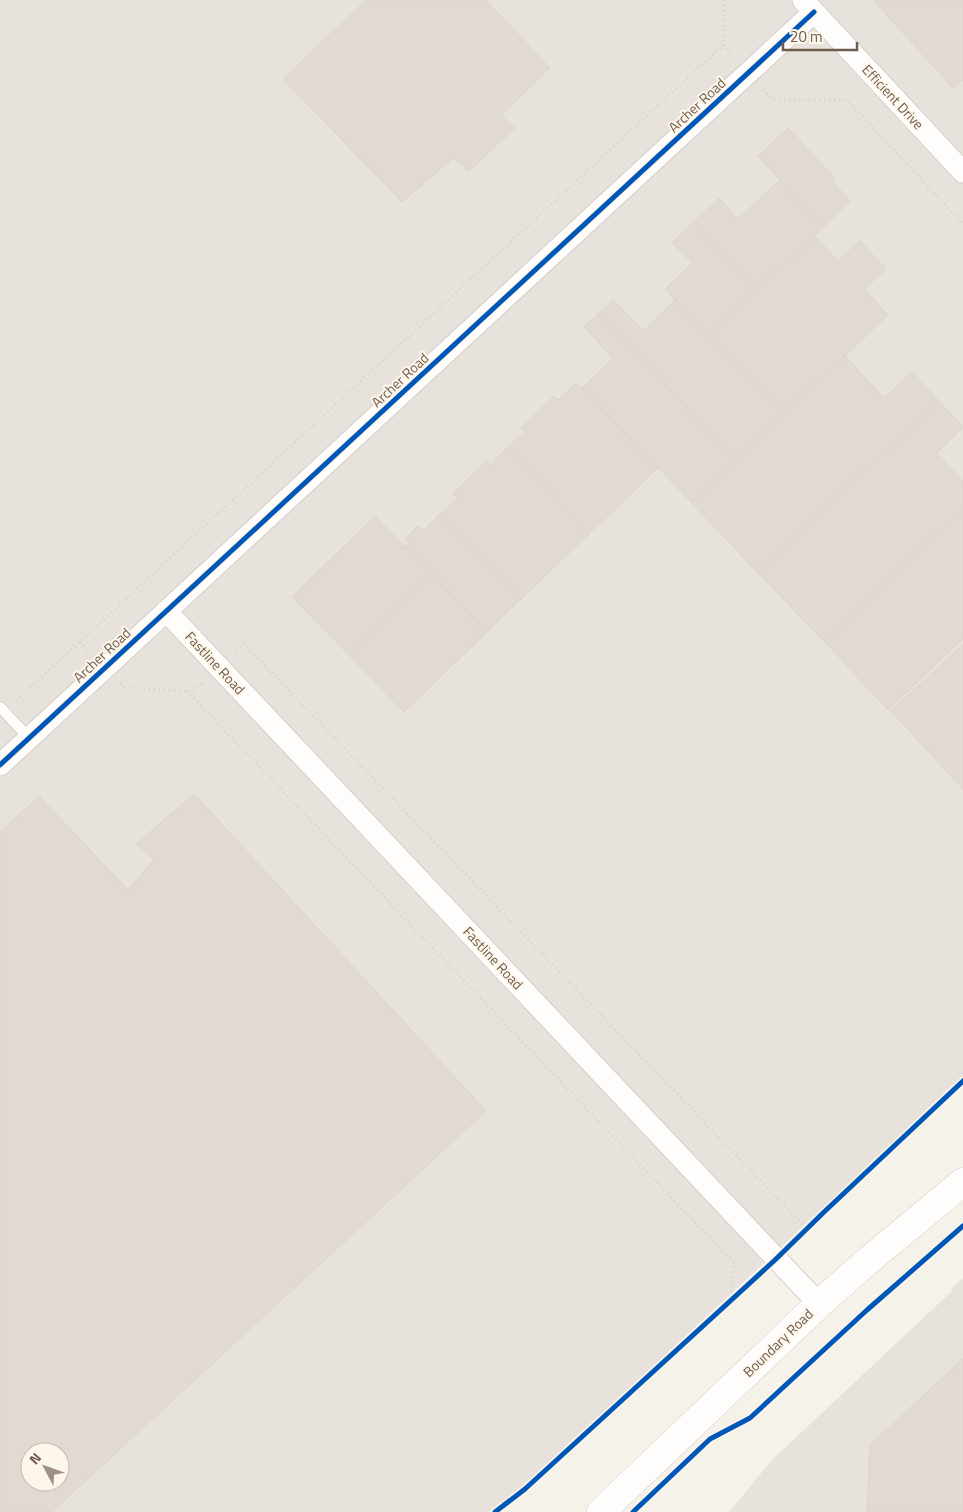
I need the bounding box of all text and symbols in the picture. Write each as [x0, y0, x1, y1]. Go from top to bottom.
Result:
scale bar [783, 20, 857, 52]
text: 20 m [790, 25, 823, 48]
street label: Efficient Drive [858, 59, 929, 134]
street label: Archer Road [663, 72, 730, 137]
street label: Archer Road [366, 347, 433, 412]
street label: Archer Road [68, 622, 135, 687]
street label: Fastline Road [181, 626, 250, 699]
street label: Fastline Road [459, 921, 528, 994]
street label: Boundary Road [738, 1304, 817, 1382]
north arrow [20, 1442, 70, 1492]
text: N [24, 1448, 46, 1469]

